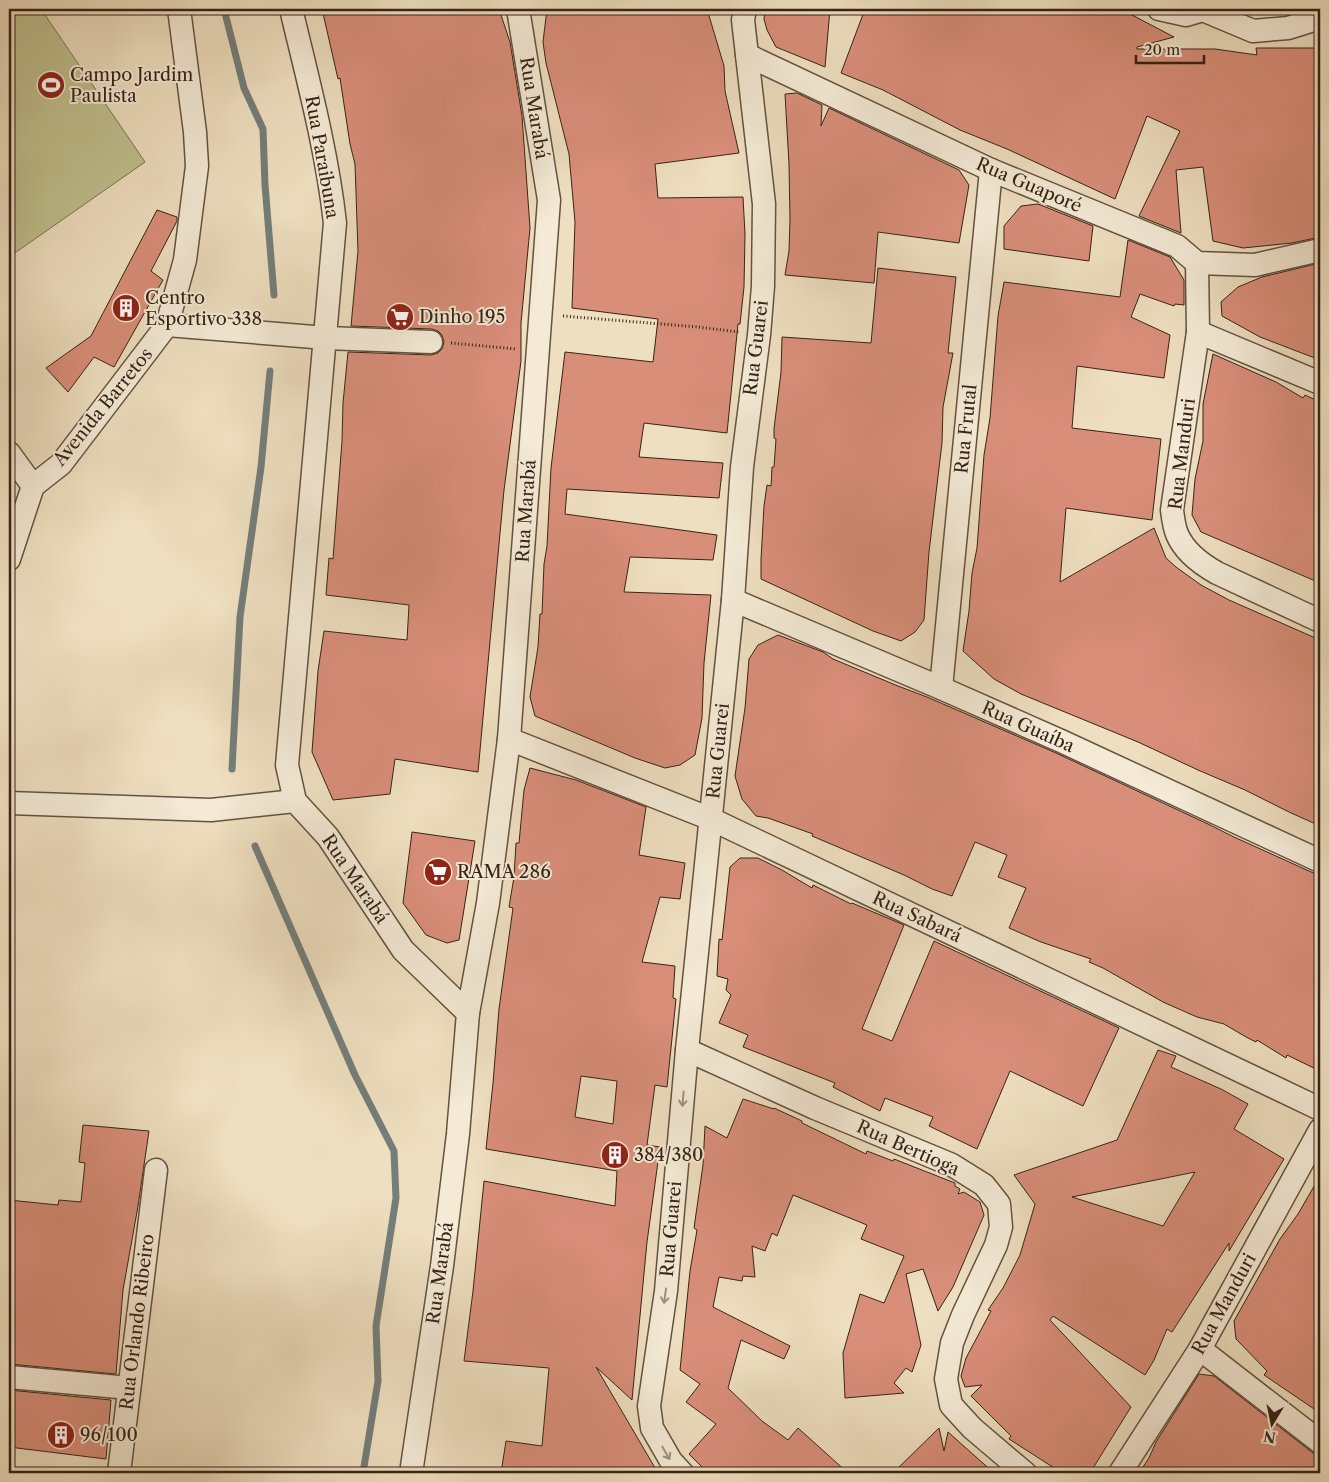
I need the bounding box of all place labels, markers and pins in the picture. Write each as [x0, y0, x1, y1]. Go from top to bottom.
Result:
place label: Campo Jardim Paulista [70, 64, 193, 107]
sports icon: Campo Jardim Paulista [36, 70, 66, 100]
place label: Centro Esportivo 338 [145, 287, 262, 330]
building icon: Centro Esportivo 338 [111, 293, 141, 323]
supermarket icon: Dinho 195 [385, 302, 415, 332]
place label: Dinho 195 [419, 306, 505, 328]
supermarket icon: RAMA 286 [423, 857, 453, 887]
place label: RAMA 286 [457, 861, 551, 883]
building icon: 384/380 [600, 1140, 630, 1170]
place label: 384/380 [634, 1144, 703, 1166]
building icon: 96/100 [46, 1420, 76, 1450]
place label: 96/100 [80, 1424, 138, 1446]

